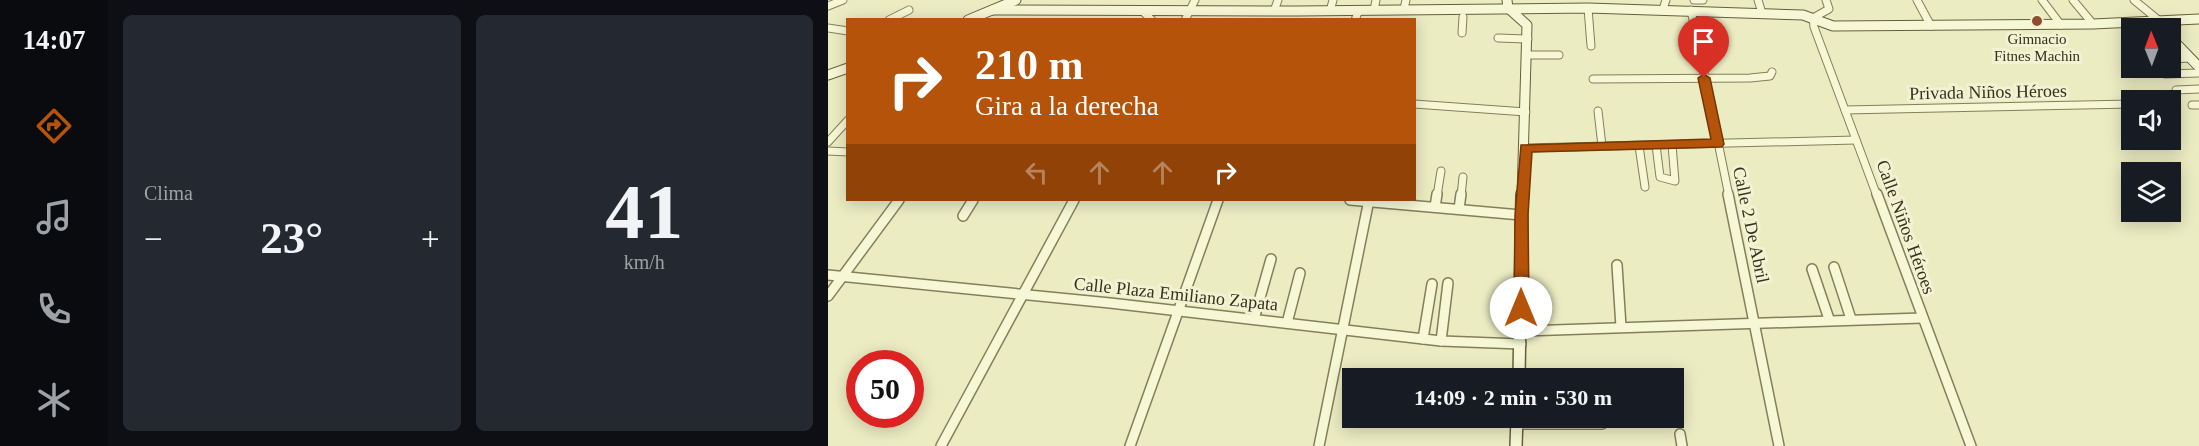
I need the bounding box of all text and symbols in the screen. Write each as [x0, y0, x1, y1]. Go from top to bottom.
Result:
marker: Gimnacio Fitnes Machin [2030, 14, 2044, 28]
pin [1678, 16, 1729, 78]
north arrow [2121, 18, 2181, 78]
map controls [2121, 18, 2181, 222]
text: 14:07 [23, 25, 86, 55]
icon: arrive [1687, 25, 1720, 58]
place label: Gimnacio Fitnes Machin [1994, 31, 2081, 64]
icon: right [876, 42, 954, 120]
text: 210 m [975, 42, 1084, 88]
street label: Privada Niños Héroes [1909, 81, 2067, 103]
button: sound [2121, 90, 2181, 150]
text: Gira a la derecha [975, 91, 1159, 121]
icon: directions [33, 105, 75, 147]
icon: left [1020, 156, 1053, 189]
icon: ahead [1083, 156, 1116, 189]
icon: ahead [1146, 156, 1179, 189]
icon: right [1209, 156, 1242, 189]
street label: Calle Niños Héroes [1872, 157, 1940, 297]
button: layers [2121, 162, 2181, 222]
street label: Calle 2 De Abril [1729, 165, 1773, 285]
text: 41 [605, 168, 683, 255]
text: Clima [144, 182, 193, 204]
icon: music [33, 196, 75, 238]
text: 23° [260, 213, 323, 263]
text: − [144, 221, 163, 257]
text: + [421, 221, 440, 257]
text: km/h [624, 251, 665, 273]
street label: Calle Plaza Emiliano Zapata [1073, 273, 1279, 315]
position arrow [1489, 276, 1553, 340]
icon: phone [33, 288, 75, 330]
speed limit sign: 50 [846, 350, 924, 428]
icon: climate [33, 379, 75, 421]
text: 14:09 · 2 min · 530 m [1414, 385, 1612, 410]

